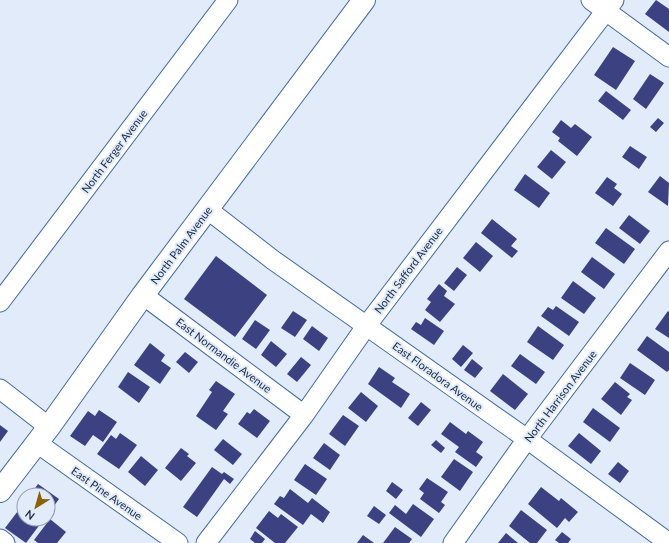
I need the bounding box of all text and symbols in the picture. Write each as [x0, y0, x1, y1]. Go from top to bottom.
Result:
street label: North Ferger Avenue [78, 107, 150, 195]
street label: North Palm Avenue [148, 203, 215, 286]
street label: North Safford Avenue [371, 224, 445, 316]
street label: East Normandie Avenue [174, 315, 274, 395]
street label: East Floradora Avenue [390, 339, 486, 413]
street label: North Harrison Avenue [521, 347, 599, 445]
street label: East Pine Avenue [69, 464, 145, 522]
north arrow [16, 487, 56, 527]
text: N [22, 508, 37, 523]

